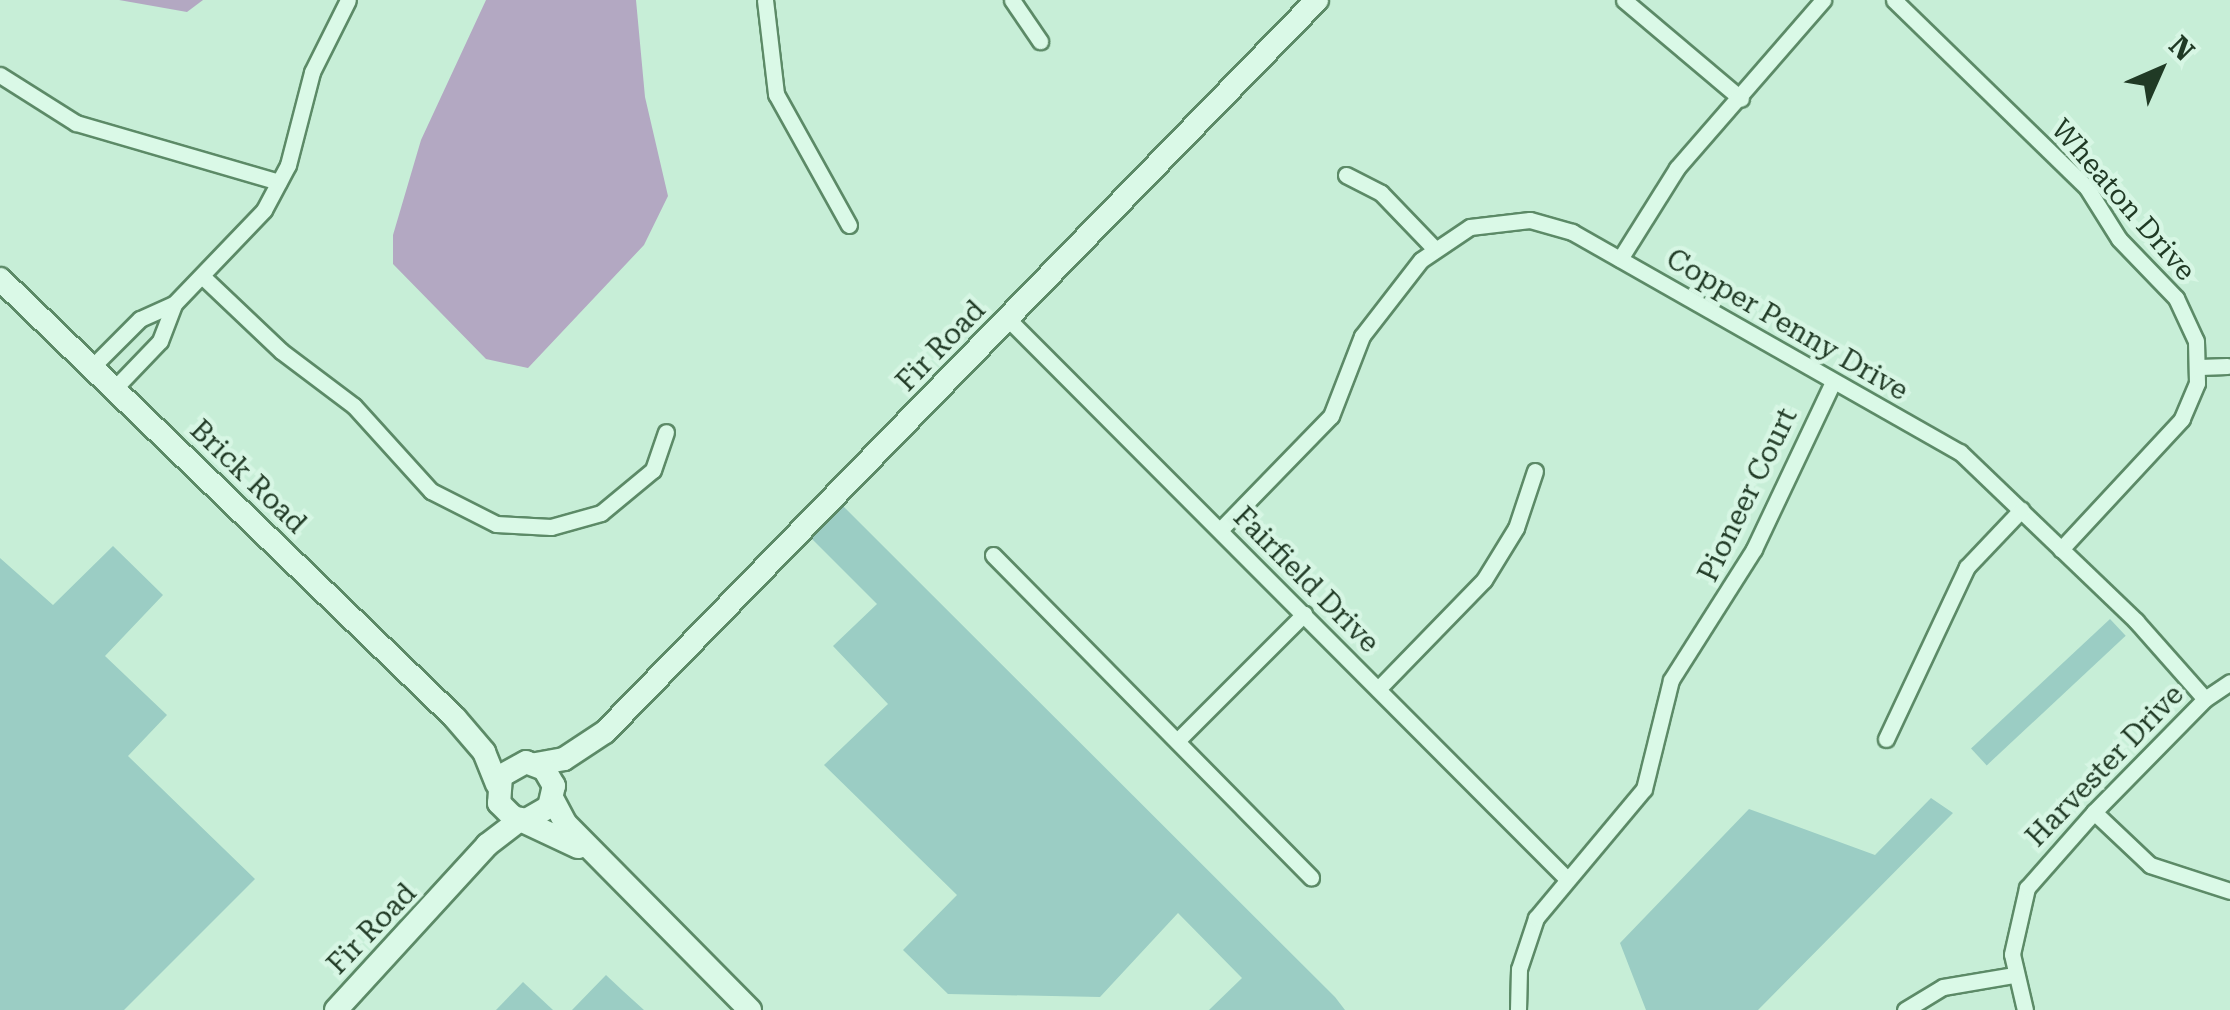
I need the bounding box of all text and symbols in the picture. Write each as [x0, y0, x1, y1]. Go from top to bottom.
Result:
north arrow [2110, 20, 2210, 120]
text: N [2162, 29, 2201, 68]
street label: Wheaton Drive [2044, 113, 2202, 287]
street label: Copper Penny Drive [1660, 242, 1914, 408]
street label: Fir Road [890, 294, 992, 398]
street label: Pioneer Court [1691, 403, 1805, 587]
street label: Brick Road [183, 413, 313, 541]
street label: Fairfield Drive [1226, 500, 1386, 660]
street label: Harvester Drive [2019, 678, 2191, 854]
street label: Fir Road [321, 877, 423, 981]

